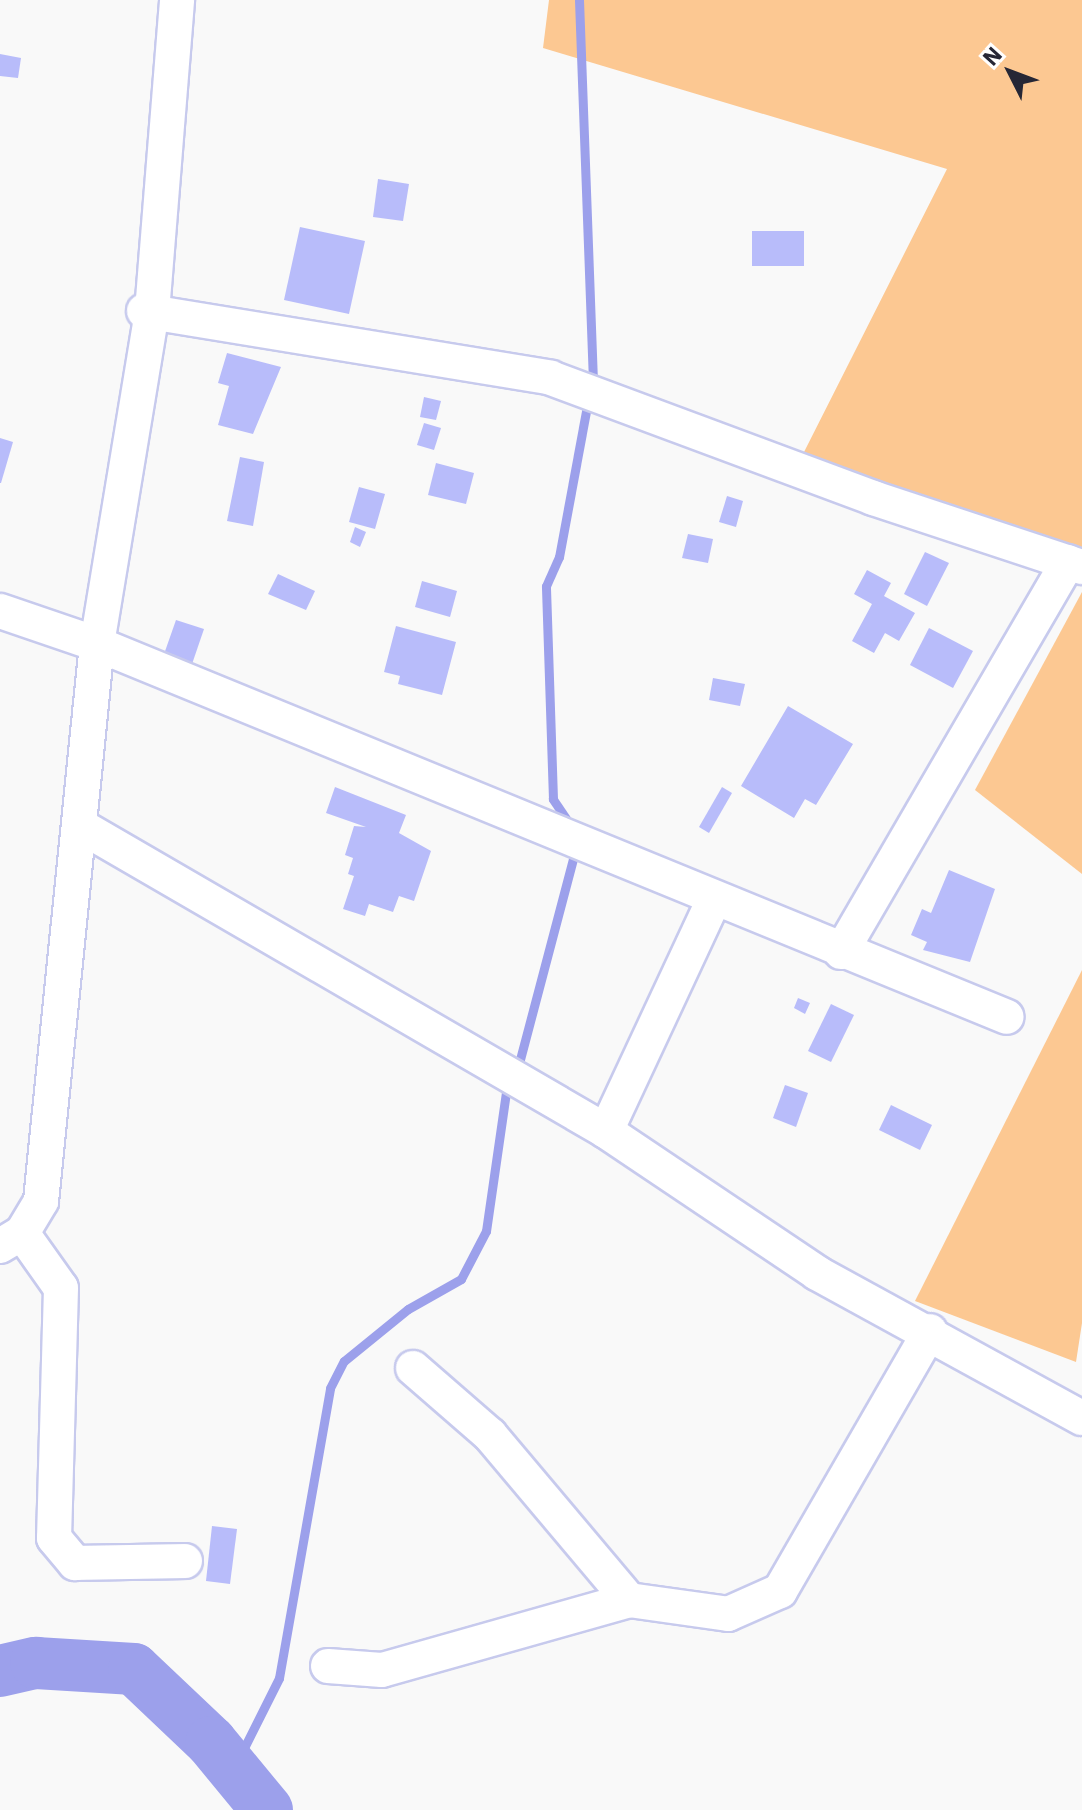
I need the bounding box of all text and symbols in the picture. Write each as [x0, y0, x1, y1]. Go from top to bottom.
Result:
north arrow [970, 32, 1050, 112]
text: N [976, 40, 1008, 71]

